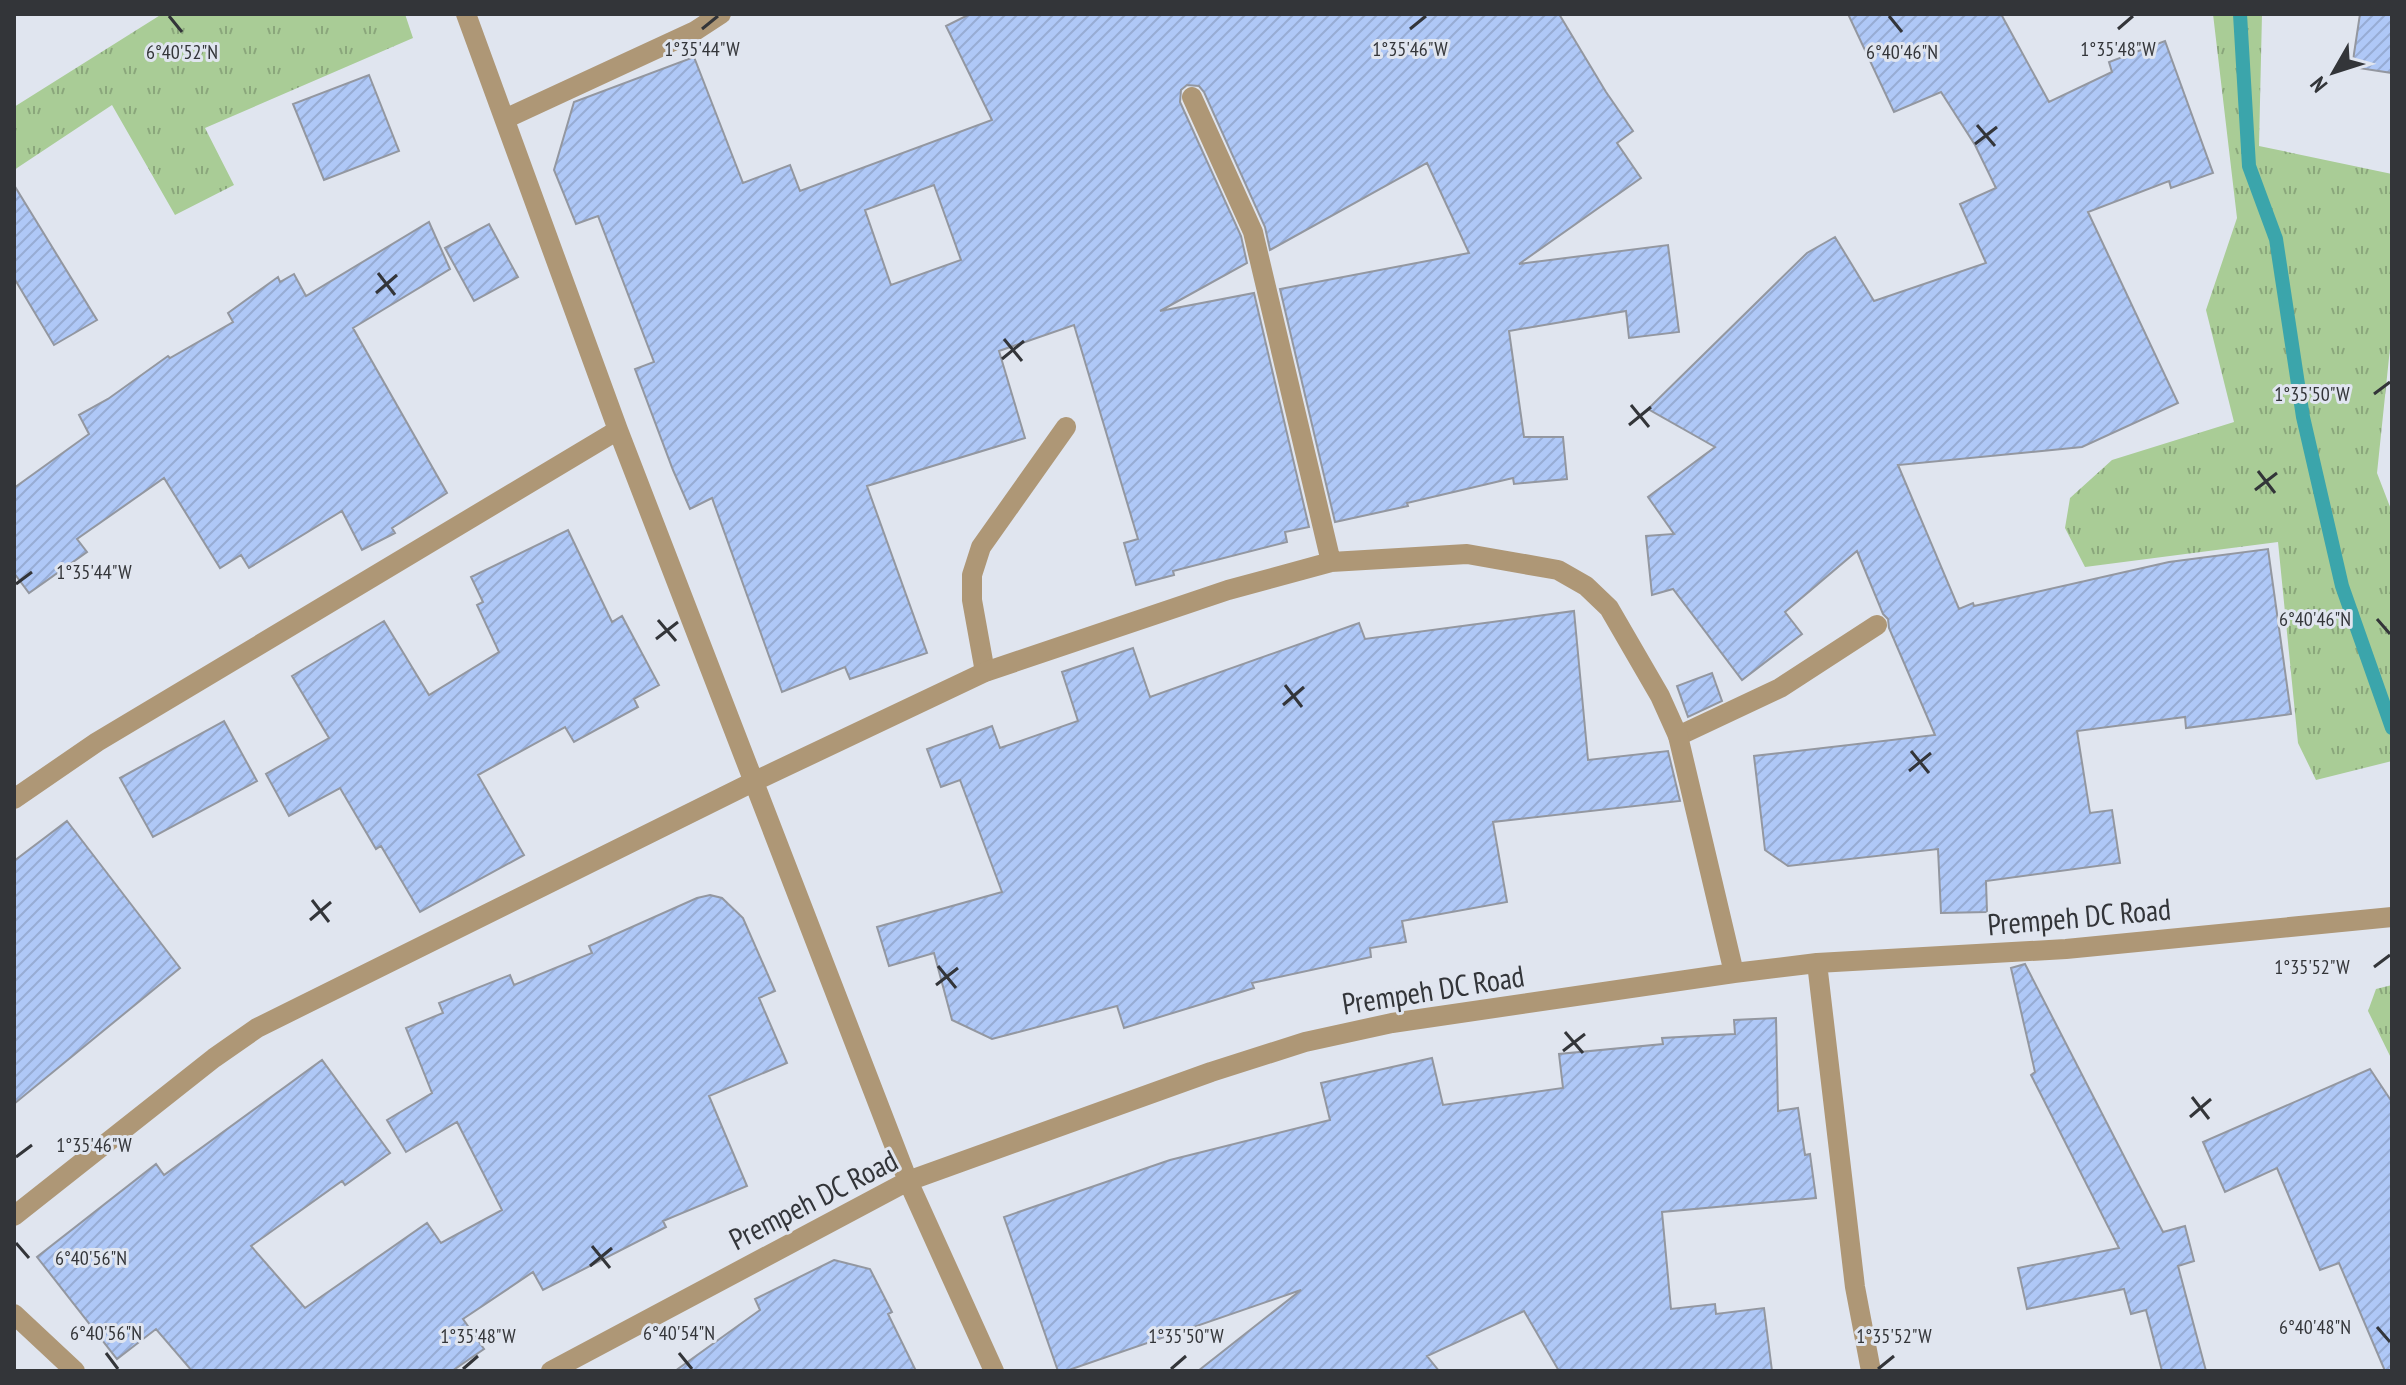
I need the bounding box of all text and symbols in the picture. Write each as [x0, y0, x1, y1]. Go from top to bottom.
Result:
north arrow [2294, 32, 2374, 112]
text: 1°35'44"W [664, 36, 740, 62]
text: 1°35'46"W [1372, 36, 1448, 62]
text: 1°35'48"W [2080, 36, 2156, 62]
text: 6°40'52"N [146, 39, 218, 65]
text: 6°40'46"N [1866, 39, 1938, 65]
text: N [2304, 71, 2333, 98]
text: 1°35'50"W [2274, 381, 2350, 407]
text: 1°35'44"W [56, 559, 132, 585]
text: 6°40'46"N [2279, 606, 2351, 632]
street label: Prempeh DC Road [1986, 889, 2172, 943]
text: 1°35'52"W [2274, 954, 2350, 980]
street label: Prempeh DC Road [1339, 955, 1527, 1023]
text: 1°35'46"W [56, 1132, 132, 1158]
street label: Prempeh DC Road [722, 1140, 904, 1258]
text: 6°40'56"N [55, 1245, 127, 1271]
text: 6°40'48"N [2279, 1314, 2351, 1340]
text: 6°40'56"N [70, 1320, 142, 1346]
text: 6°40'54"N [643, 1320, 715, 1346]
text: 1°35'48"W [440, 1323, 516, 1349]
text: 1°35'50"W [1148, 1323, 1224, 1349]
text: 1°35'52"W [1856, 1323, 1932, 1349]

